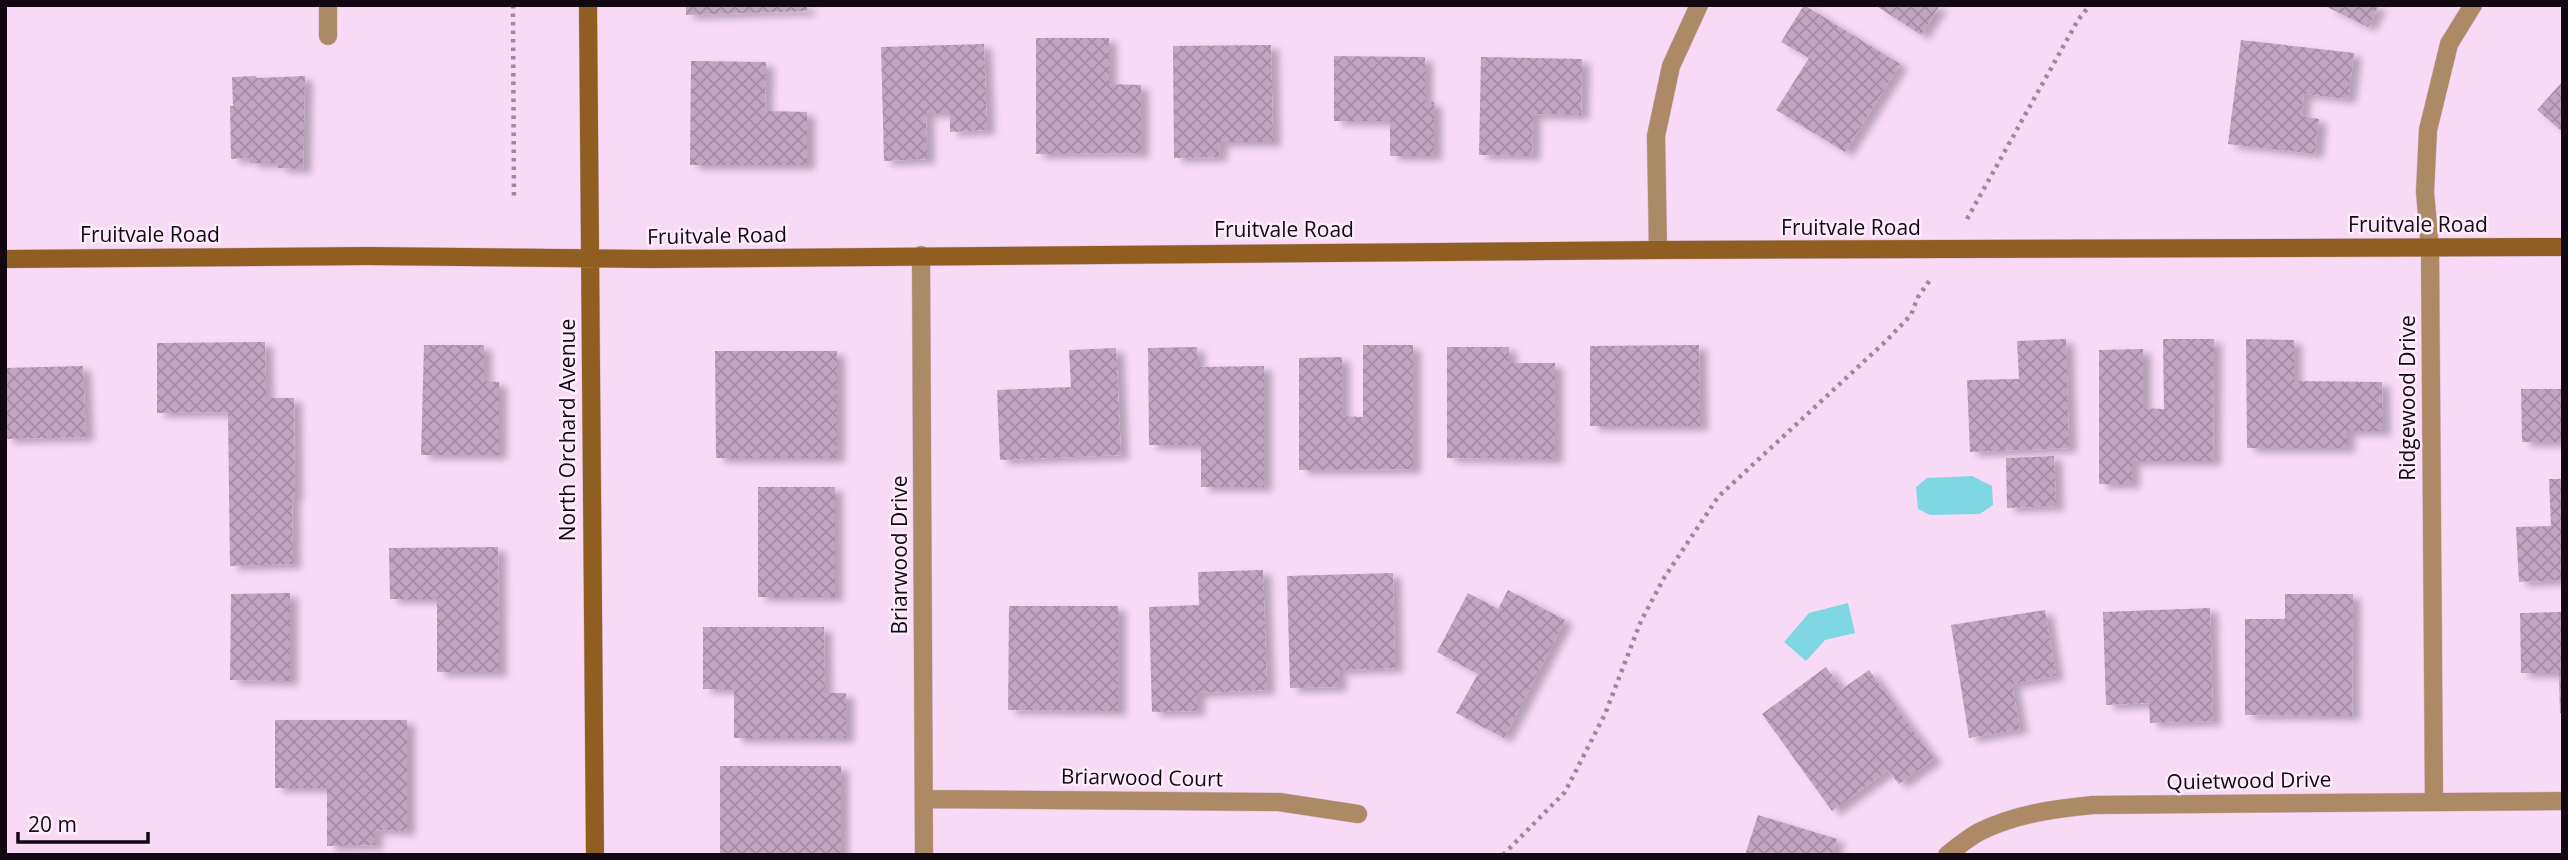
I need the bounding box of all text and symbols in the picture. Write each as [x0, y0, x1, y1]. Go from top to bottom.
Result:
street label: Fruitvale Road [2348, 210, 2488, 238]
street label: Fruitvale Road [1781, 213, 1921, 241]
street label: Fruitvale Road [1214, 215, 1354, 243]
street label: Fruitvale Road [80, 220, 220, 248]
street label: Fruitvale Road [647, 220, 787, 250]
street label: Ridgewood Drive [2393, 315, 2421, 481]
street label: North Orchard Avenue [553, 319, 581, 541]
street label: Briarwood Drive [885, 476, 913, 634]
street label: Briarwood Court [1061, 762, 1223, 792]
street label: Quietwood Drive [2166, 765, 2332, 795]
scale bar [18, 800, 147, 844]
text: 20 m [28, 810, 77, 838]

